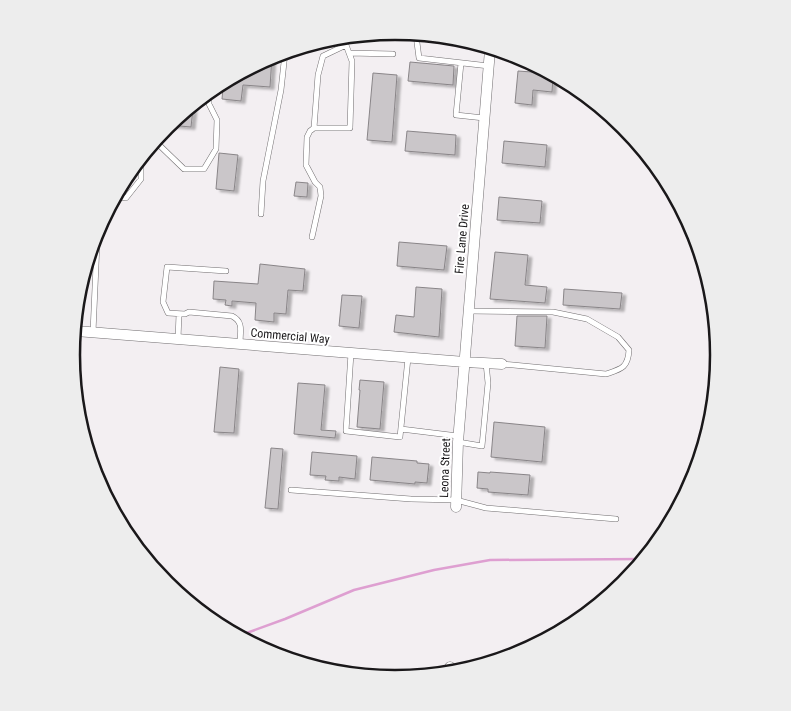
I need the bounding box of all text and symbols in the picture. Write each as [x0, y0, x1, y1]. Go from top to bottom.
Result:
street label: Fire Lane Drive [452, 203, 472, 275]
street label: Commercial Way [250, 326, 330, 346]
street label: Leona Street [437, 437, 453, 498]

